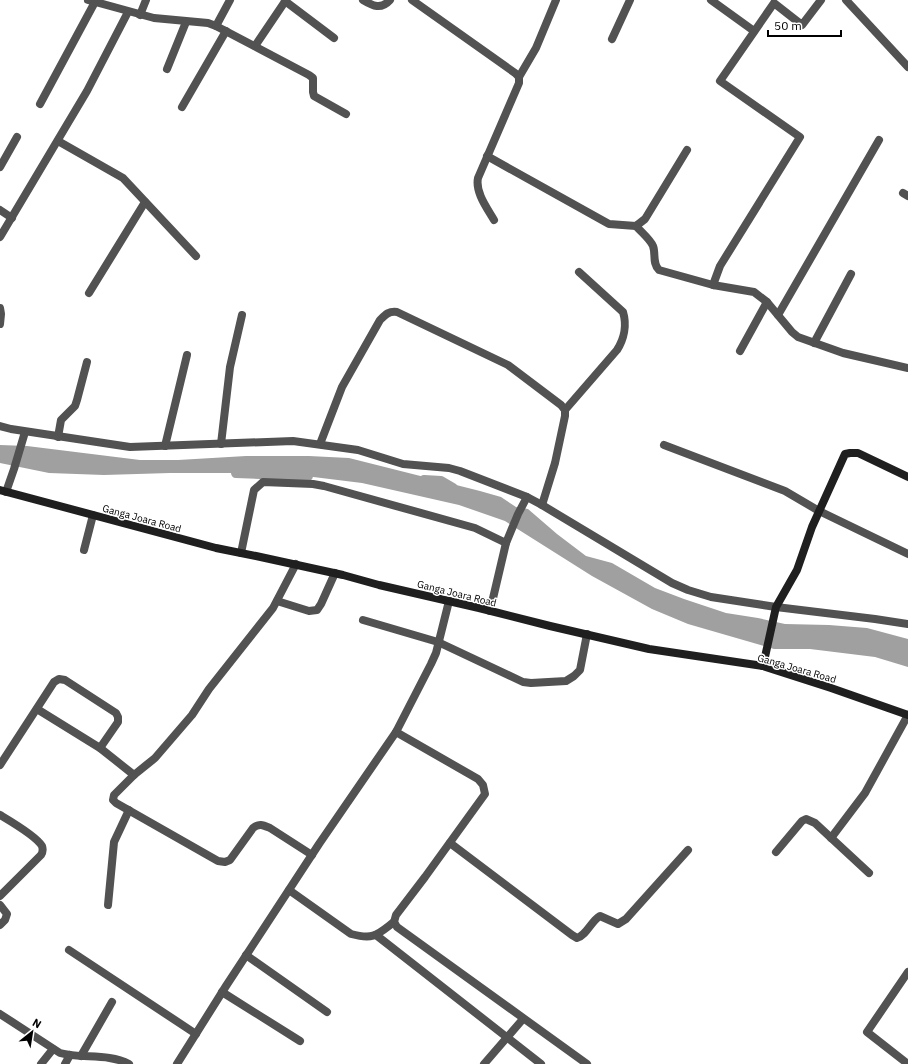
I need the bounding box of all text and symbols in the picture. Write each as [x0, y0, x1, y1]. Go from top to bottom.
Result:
scale bar [768, 12, 841, 38]
text: 50 m [774, 18, 802, 33]
street label: Ganga Joara Road [101, 502, 183, 535]
street label: Ganga Joara Road [416, 577, 498, 610]
street label: Ganga Joara Road [756, 651, 838, 686]
north arrow [12, 1012, 52, 1052]
text: N [30, 1015, 44, 1031]

